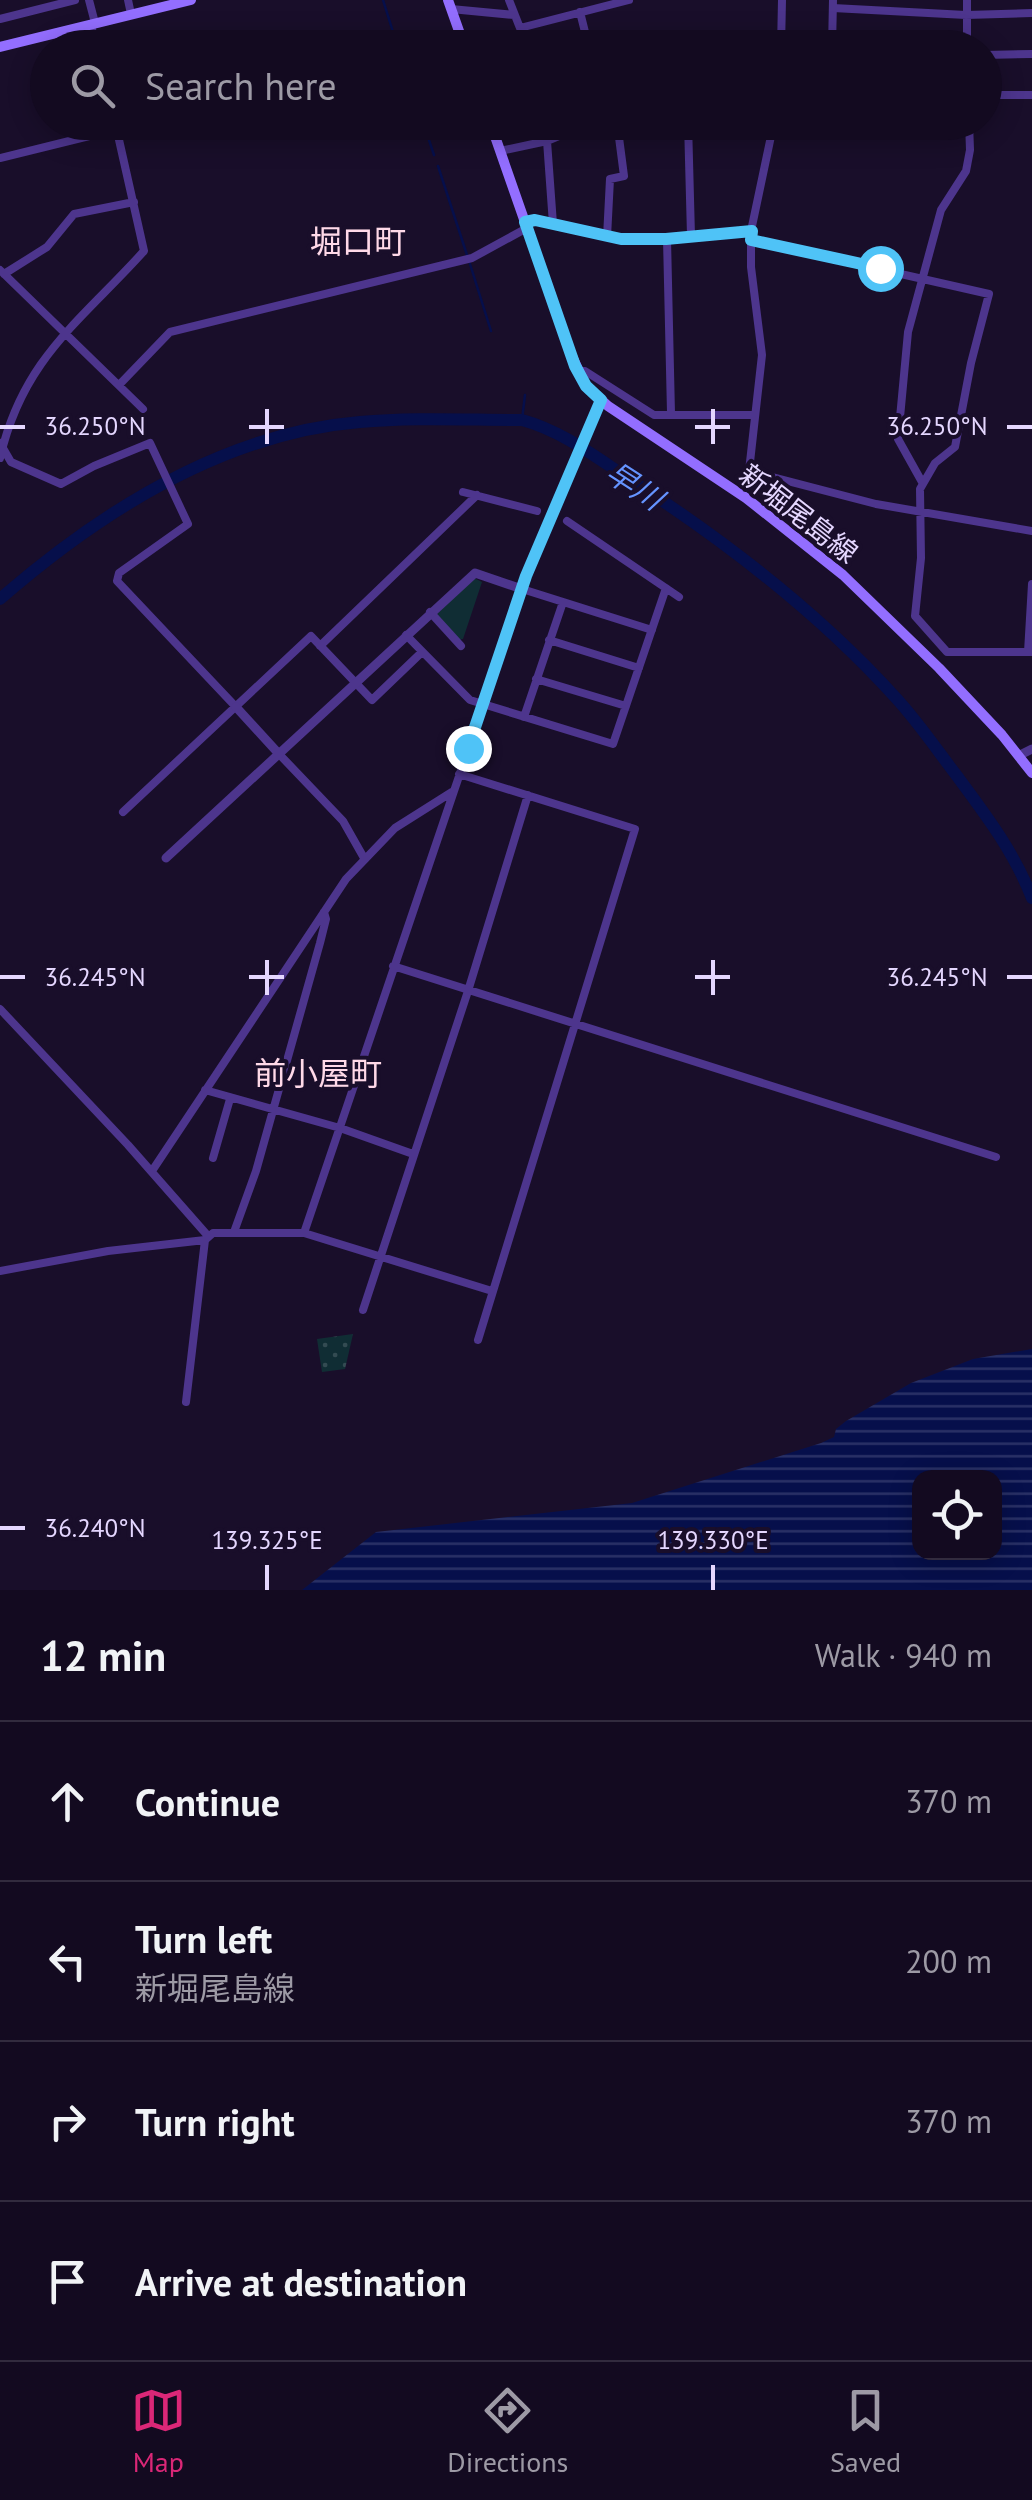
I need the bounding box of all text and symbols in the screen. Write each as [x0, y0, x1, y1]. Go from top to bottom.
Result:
search box [30, 30, 1002, 140]
icon: search [65, 58, 120, 113]
text: Search here [145, 61, 337, 110]
district label: 堀口町 [310, 220, 406, 262]
route start [858, 246, 904, 292]
text: 36.250°N [45, 410, 145, 442]
text: 36.250°N [887, 410, 987, 442]
water label: 早川 [599, 452, 673, 519]
street label: 新堀尾島線 [732, 455, 866, 571]
route end [446, 726, 492, 772]
text: 36.245°N [45, 961, 145, 993]
text: 36.245°N [887, 961, 987, 993]
district label: 前小屋町 [254, 1052, 382, 1094]
map controls [912, 1470, 1002, 1560]
button: locate [912, 1470, 1002, 1560]
text: 36.240°N [45, 1512, 145, 1544]
text: 139.325°E [211, 1524, 323, 1556]
text: 139.330°E [657, 1524, 769, 1556]
text: 12 min [40, 1628, 166, 1683]
text: Walk · 940 m [815, 1634, 992, 1676]
icon: ahead [40, 1774, 95, 1829]
text: Continue [135, 1777, 280, 1826]
text: 370 m [905, 1780, 992, 1822]
text: Turn left [135, 1914, 272, 1963]
icon: left [40, 1934, 95, 1989]
text: 200 m [905, 1940, 992, 1982]
text: 新堀尾島線 [135, 1967, 295, 2009]
icon: right [40, 2094, 95, 2149]
text: Turn right [135, 2097, 295, 2146]
text: 370 m [905, 2100, 992, 2142]
icon: arrive [40, 2254, 95, 2309]
text: Arrive at destination [135, 2257, 467, 2306]
tab: Map [131, 2383, 186, 2480]
tab: Directions [447, 2383, 568, 2480]
tab: Saved [830, 2383, 901, 2480]

